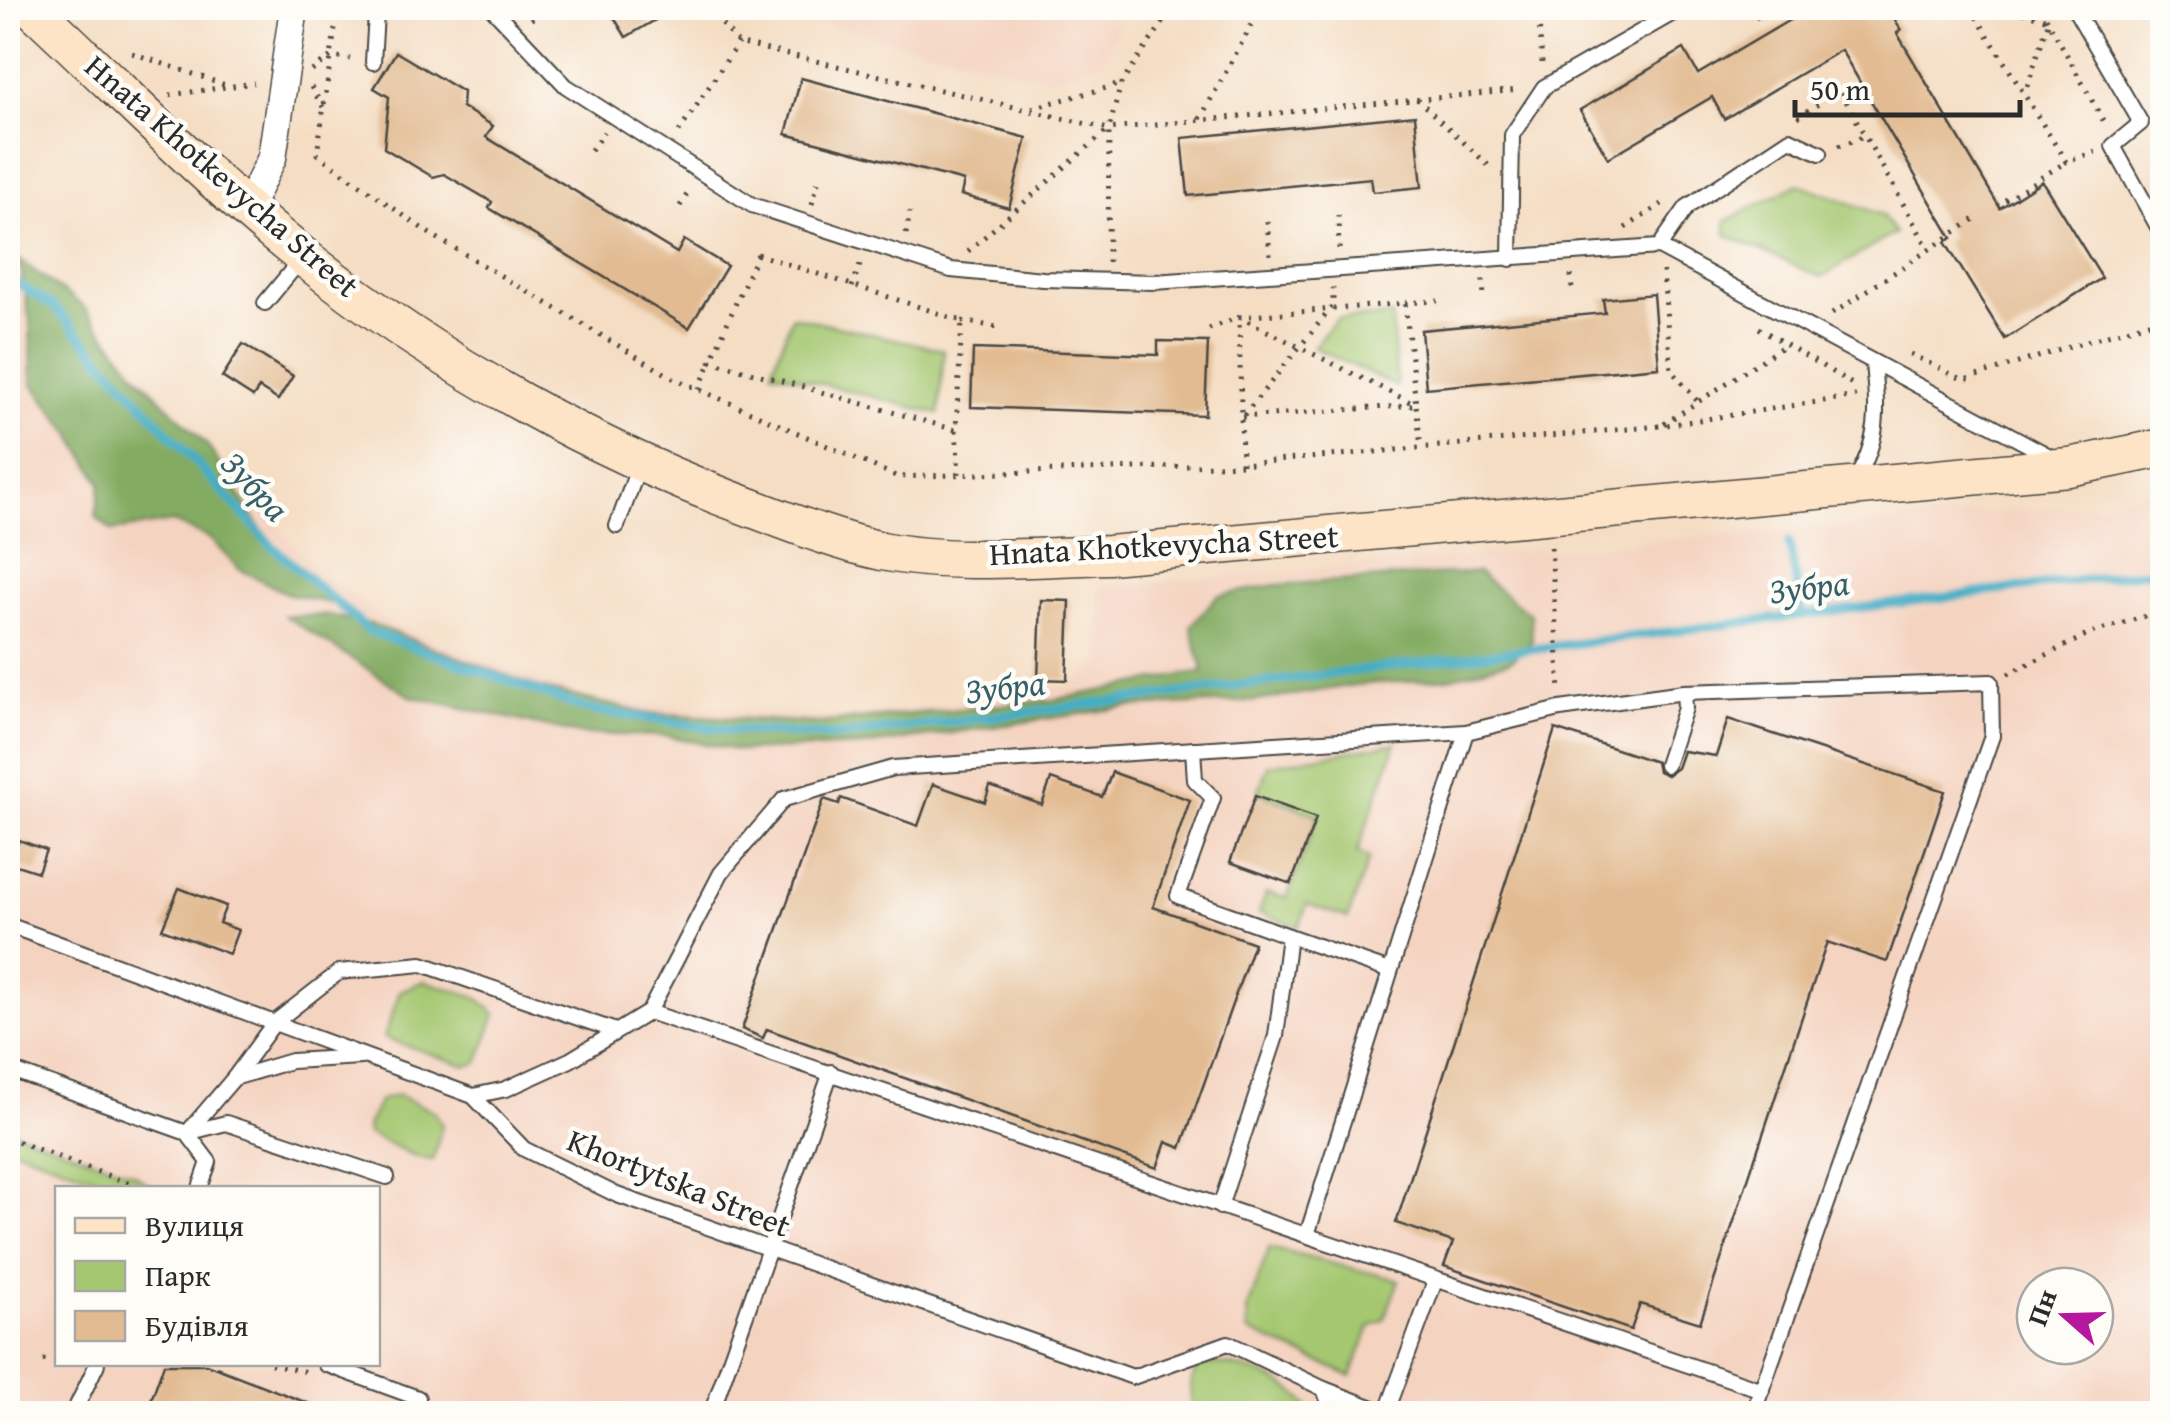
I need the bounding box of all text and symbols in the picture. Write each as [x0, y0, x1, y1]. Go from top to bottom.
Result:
street label: Hnata Khotkevycha Street [75, 43, 370, 308]
scale bar [1795, 55, 2020, 117]
text: 50 m [1810, 67, 1870, 111]
water label: Зубра [209, 439, 301, 532]
street label: Hnata Khotkevycha Street [988, 512, 1340, 577]
water label: Зубра [1766, 556, 1852, 617]
water label: Зубра [962, 656, 1048, 717]
street label: Khortytska Street [560, 1116, 798, 1249]
legend [55, 1186, 380, 1366]
text: Вулиця [145, 1203, 244, 1247]
text: Парк [145, 1253, 211, 1297]
north arrow [2015, 1266, 2115, 1366]
text: Пн [2016, 1283, 2066, 1331]
text: Будівля [145, 1303, 248, 1347]

